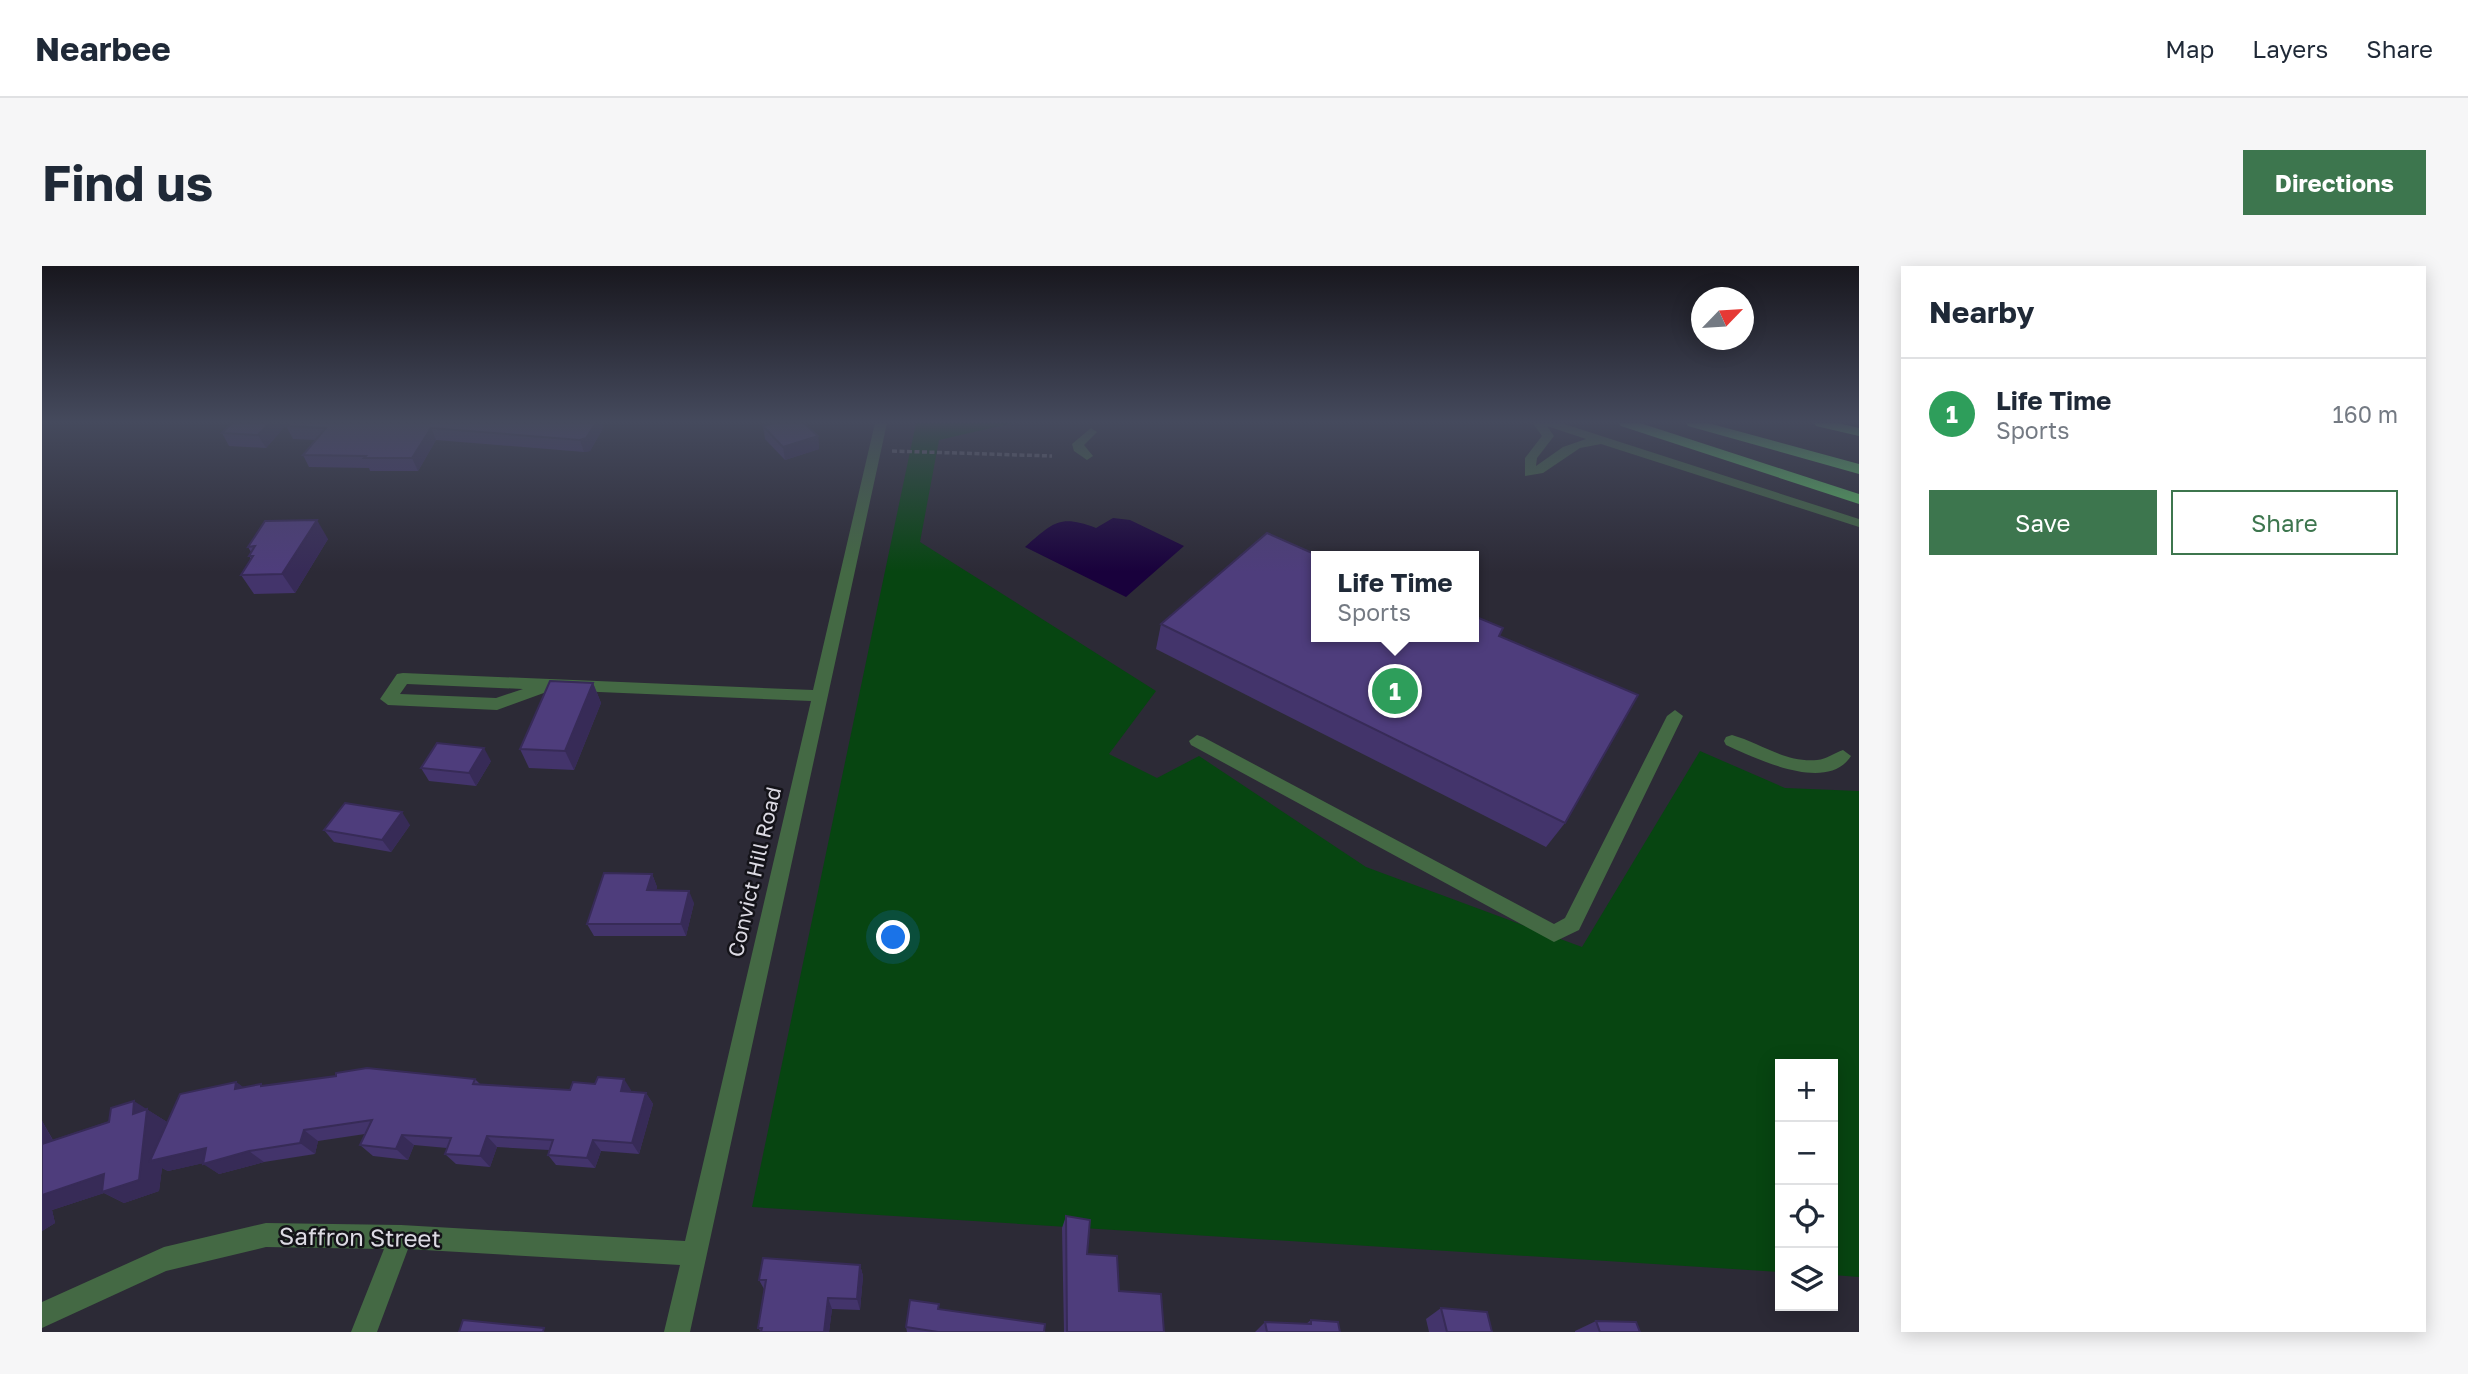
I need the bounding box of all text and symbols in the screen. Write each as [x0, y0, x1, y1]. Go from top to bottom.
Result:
text: Nearbee [35, 29, 171, 68]
text: Map [2165, 34, 2214, 63]
text: Layers [2252, 34, 2328, 63]
text: Share [2366, 34, 2433, 63]
button: Directions [2243, 150, 2426, 215]
text: Find us [42, 153, 213, 212]
north arrow [1691, 287, 1754, 350]
text: Nearby [1929, 294, 2034, 330]
text: Life Time [1996, 385, 2111, 416]
text: 1 [1946, 400, 1958, 428]
text: 160 m [2333, 400, 2398, 428]
text: Sports [1996, 416, 2070, 444]
button: Save [1929, 490, 2157, 555]
button: Share [2171, 490, 2398, 555]
popup [1311, 551, 1479, 642]
text: Life Time [1337, 567, 1453, 598]
text: Sports [1337, 598, 1411, 626]
pin: 1 [1372, 665, 1418, 717]
street label: Convict Hill Road [722, 784, 786, 959]
your location [876, 920, 910, 954]
map controls [1775, 1059, 1838, 1311]
button: + [1775, 1059, 1838, 1122]
button: − [1775, 1122, 1838, 1185]
button: locate [1775, 1185, 1838, 1248]
street label: Saffron Street [279, 1221, 441, 1252]
button: layers [1775, 1248, 1838, 1311]

